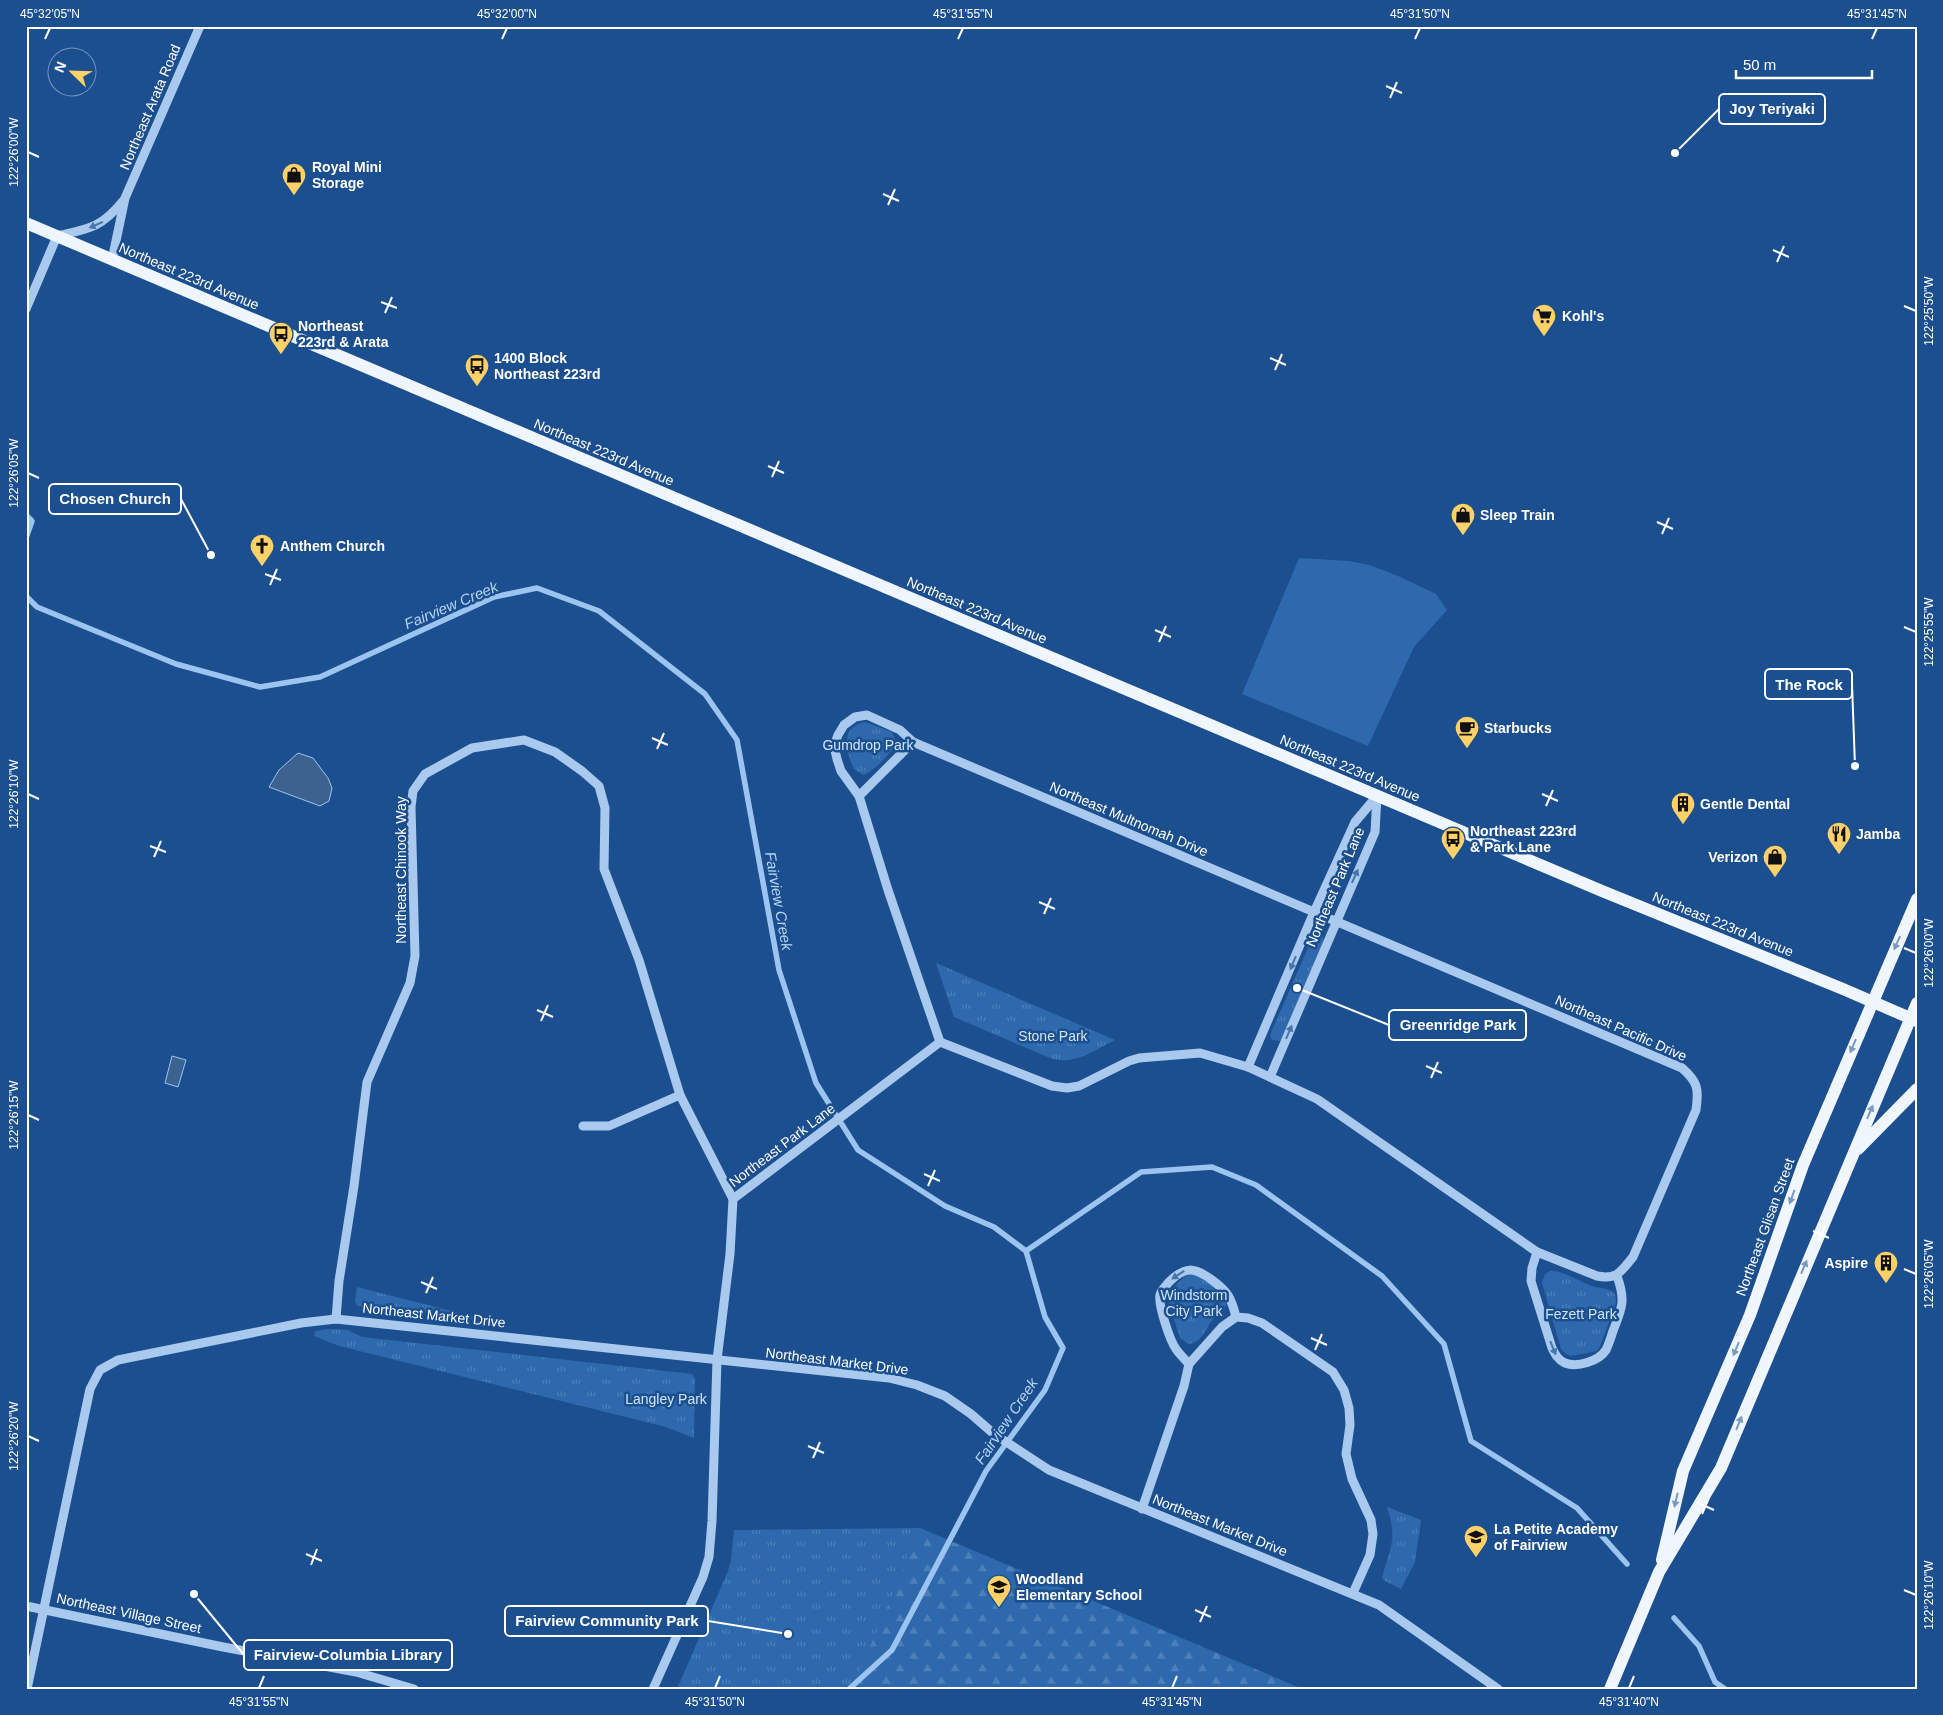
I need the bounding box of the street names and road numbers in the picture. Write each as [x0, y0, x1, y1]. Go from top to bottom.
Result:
street label: Northeast Arata Road [116, 42, 184, 172]
street label: Northeast 223rd Avenue [116, 239, 262, 313]
street label: Northeast 223rd Avenue [531, 415, 677, 489]
street label: Northeast 223rd Avenue [904, 573, 1050, 647]
street label: Northeast 223rd Avenue [1277, 731, 1423, 805]
street label: Northeast Multnomah Drive [1047, 778, 1211, 860]
street label: Northeast Chinook Way [393, 796, 409, 944]
street label: Northeast Park Lane [1303, 825, 1368, 949]
street label: Northeast 223rd Avenue [1650, 888, 1796, 960]
street label: Northeast Pacific Drive [1553, 992, 1689, 1064]
street label: Northeast Park Lane [726, 1100, 838, 1190]
street label: Northeast Glisan Street [1733, 1156, 1797, 1298]
street label: Northeast Market Drive [362, 1300, 507, 1331]
street label: Northeast Market Drive [765, 1344, 910, 1378]
street label: Northeast Market Drive [1150, 1491, 1290, 1559]
street label: Northeast Village Street [55, 1590, 203, 1636]

